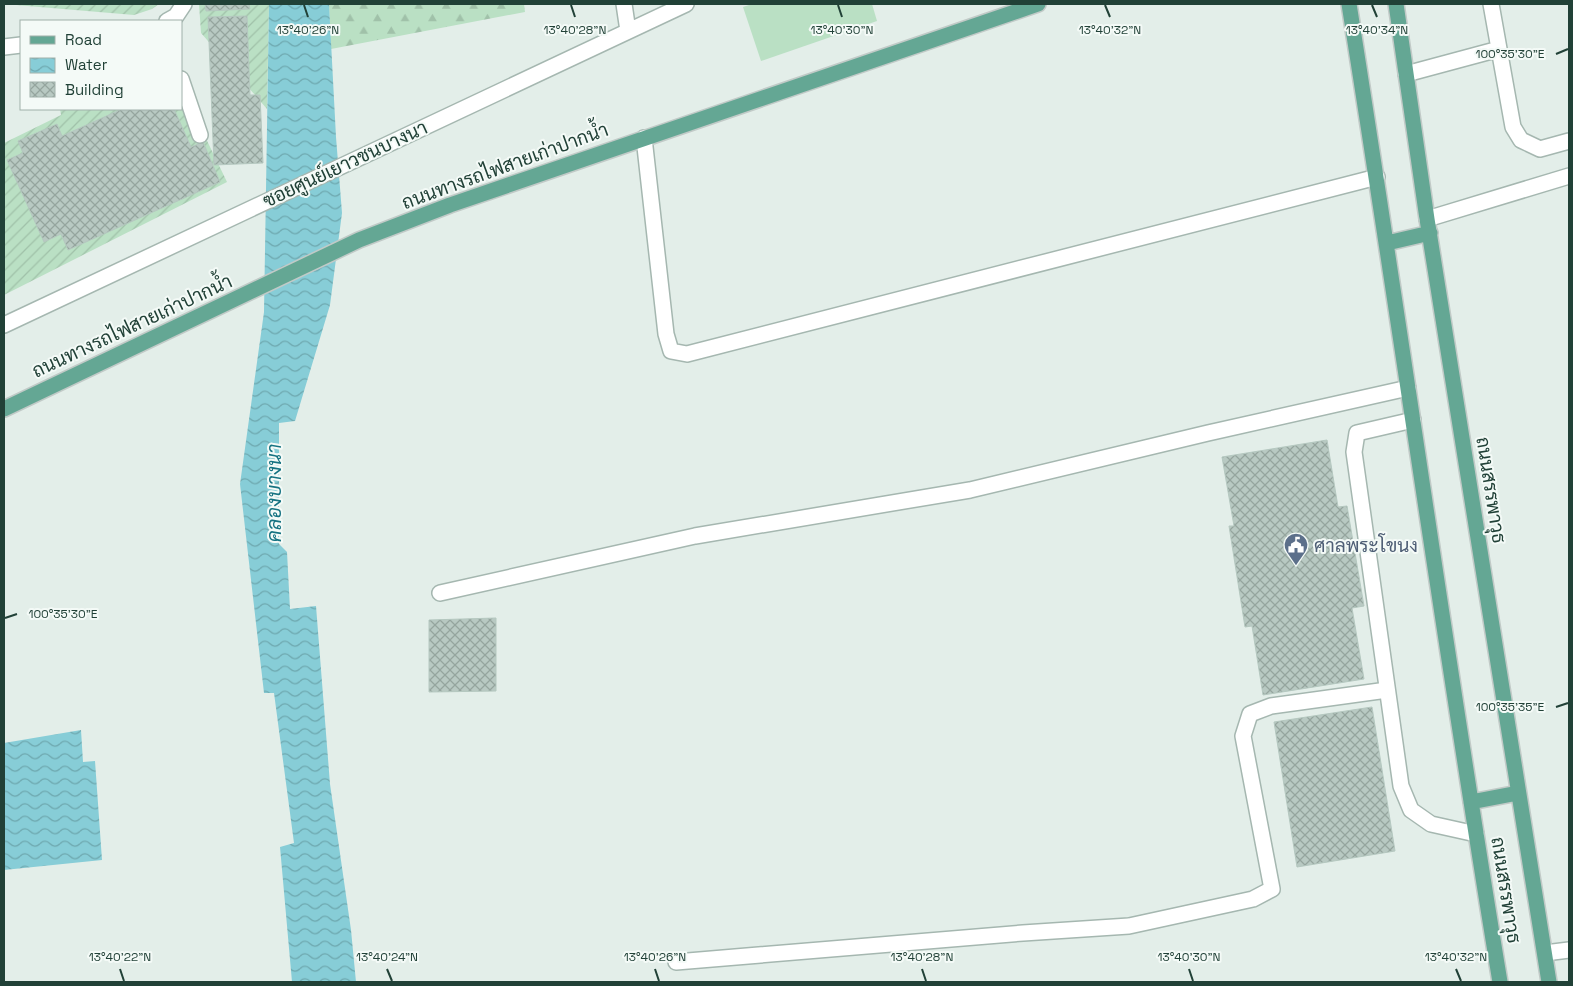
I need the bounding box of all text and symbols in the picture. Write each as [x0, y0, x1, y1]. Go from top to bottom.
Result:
legend [20, 20, 182, 110]
text: 13°40'26"N [277, 22, 339, 38]
text: 13°40'28"N [544, 22, 606, 38]
text: 13°40'30"N [810, 22, 874, 38]
text: 13°40'32"N [1079, 22, 1141, 38]
text: 13°40'34"N [1346, 22, 1408, 38]
text: Road [65, 30, 102, 49]
text: 100°35'30"E [1475, 46, 1545, 62]
text: Water [65, 55, 108, 74]
text: Building [65, 80, 124, 99]
street label: ถนนทางรถไฟสายเก่าปากน้ำ [397, 114, 612, 215]
street label: ซอยศูนย์เยาวชนบางนา [259, 115, 432, 214]
street label: ถนนทางรถไฟสายเก่าปากน้ำ [27, 266, 236, 383]
street label: ถนนสรรพาวุธ [1470, 435, 1512, 545]
water label: คลองบางนา [261, 444, 287, 542]
public building icon: ศาลพระโขนง [1283, 532, 1309, 566]
place label: ศาลพระโขนง [1314, 533, 1418, 558]
text: 100°35'30"E [28, 606, 98, 622]
text: 100°35'35"E [1476, 699, 1545, 715]
street label: ถนนสรรพาวุธ [1485, 835, 1527, 945]
text: 13°40'22"N [89, 949, 151, 965]
text: 13°40'24"N [356, 949, 418, 965]
text: 13°40'26"N [624, 949, 686, 965]
text: 13°40'28"N [891, 949, 953, 965]
text: 13°40'30"N [1157, 949, 1221, 965]
text: 13°40'32"N [1425, 949, 1487, 965]

